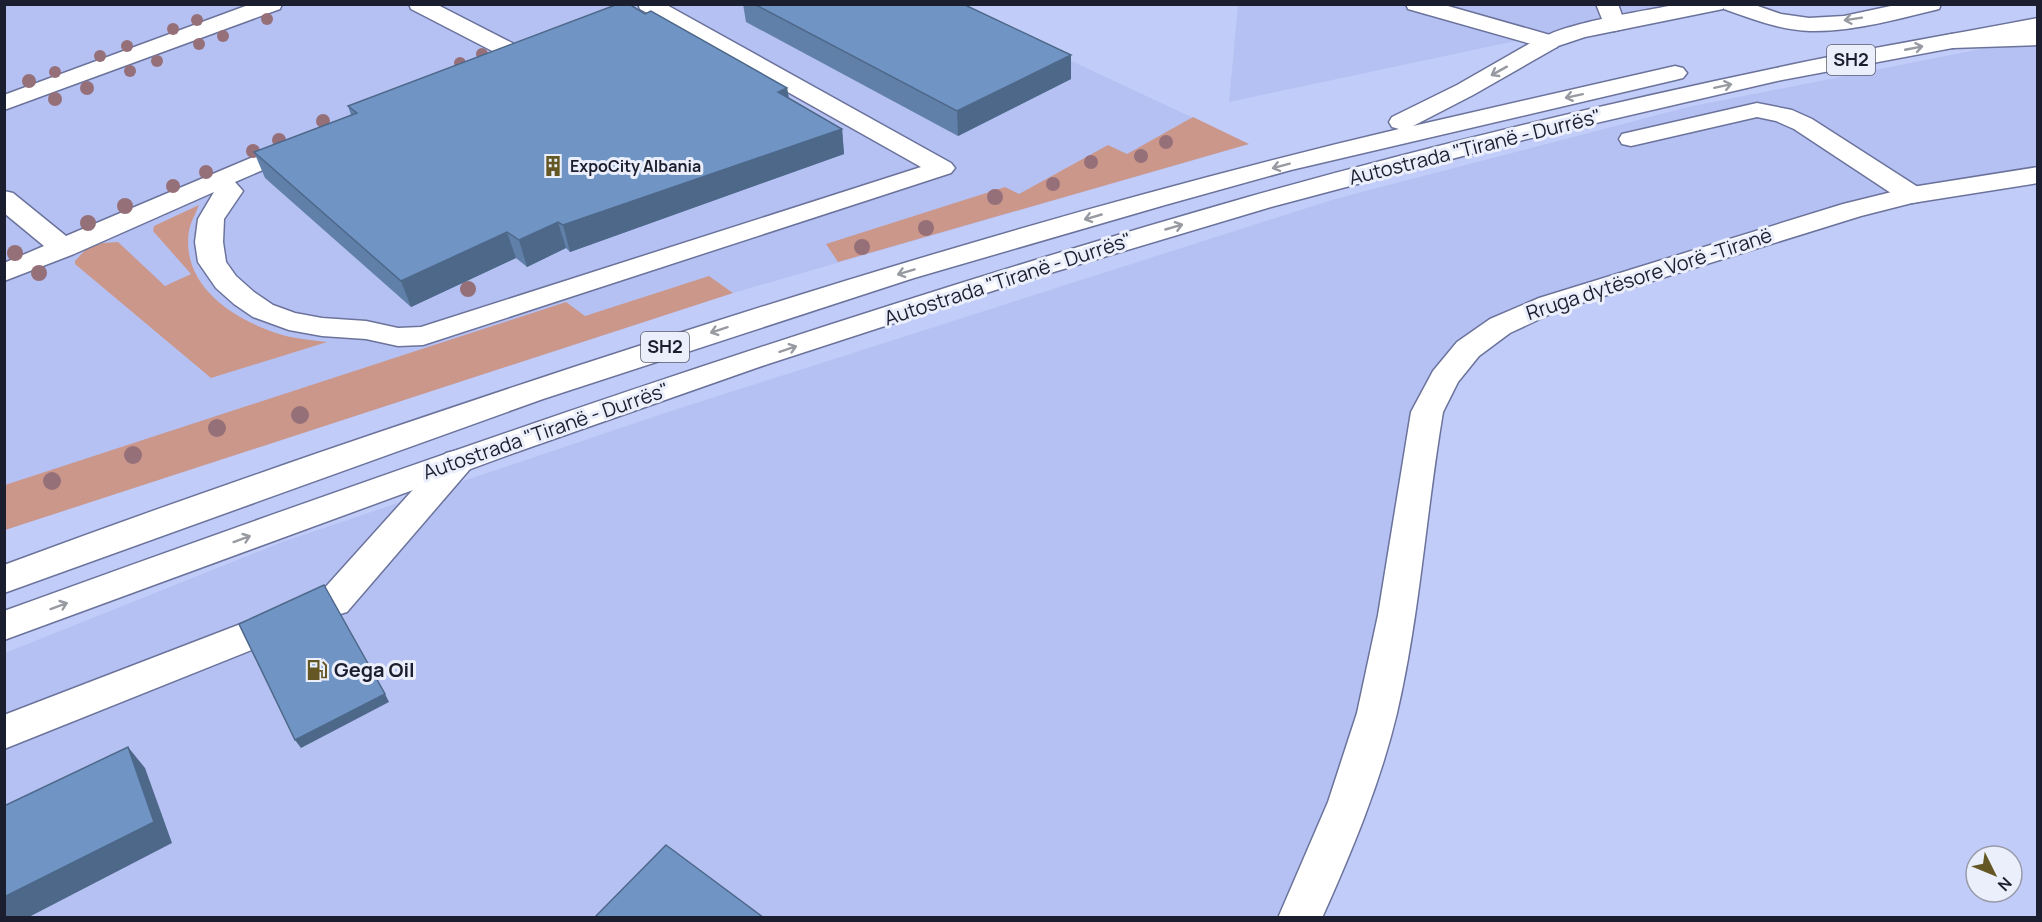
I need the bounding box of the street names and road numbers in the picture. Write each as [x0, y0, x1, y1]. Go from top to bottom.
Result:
road number: SH2 [1827, 45, 1875, 75]
street label: Autostrada "Tiranë - Durrës" [1346, 102, 1604, 191]
street label: Rruga dytësore Vorë -Tiranë [1522, 221, 1775, 326]
street label: Autostrada "Tiranë - Durrës" [881, 226, 1135, 331]
road number: SH2 [641, 332, 689, 362]
street label: Autostrada "Tiranë - Durrës" [419, 376, 673, 485]

